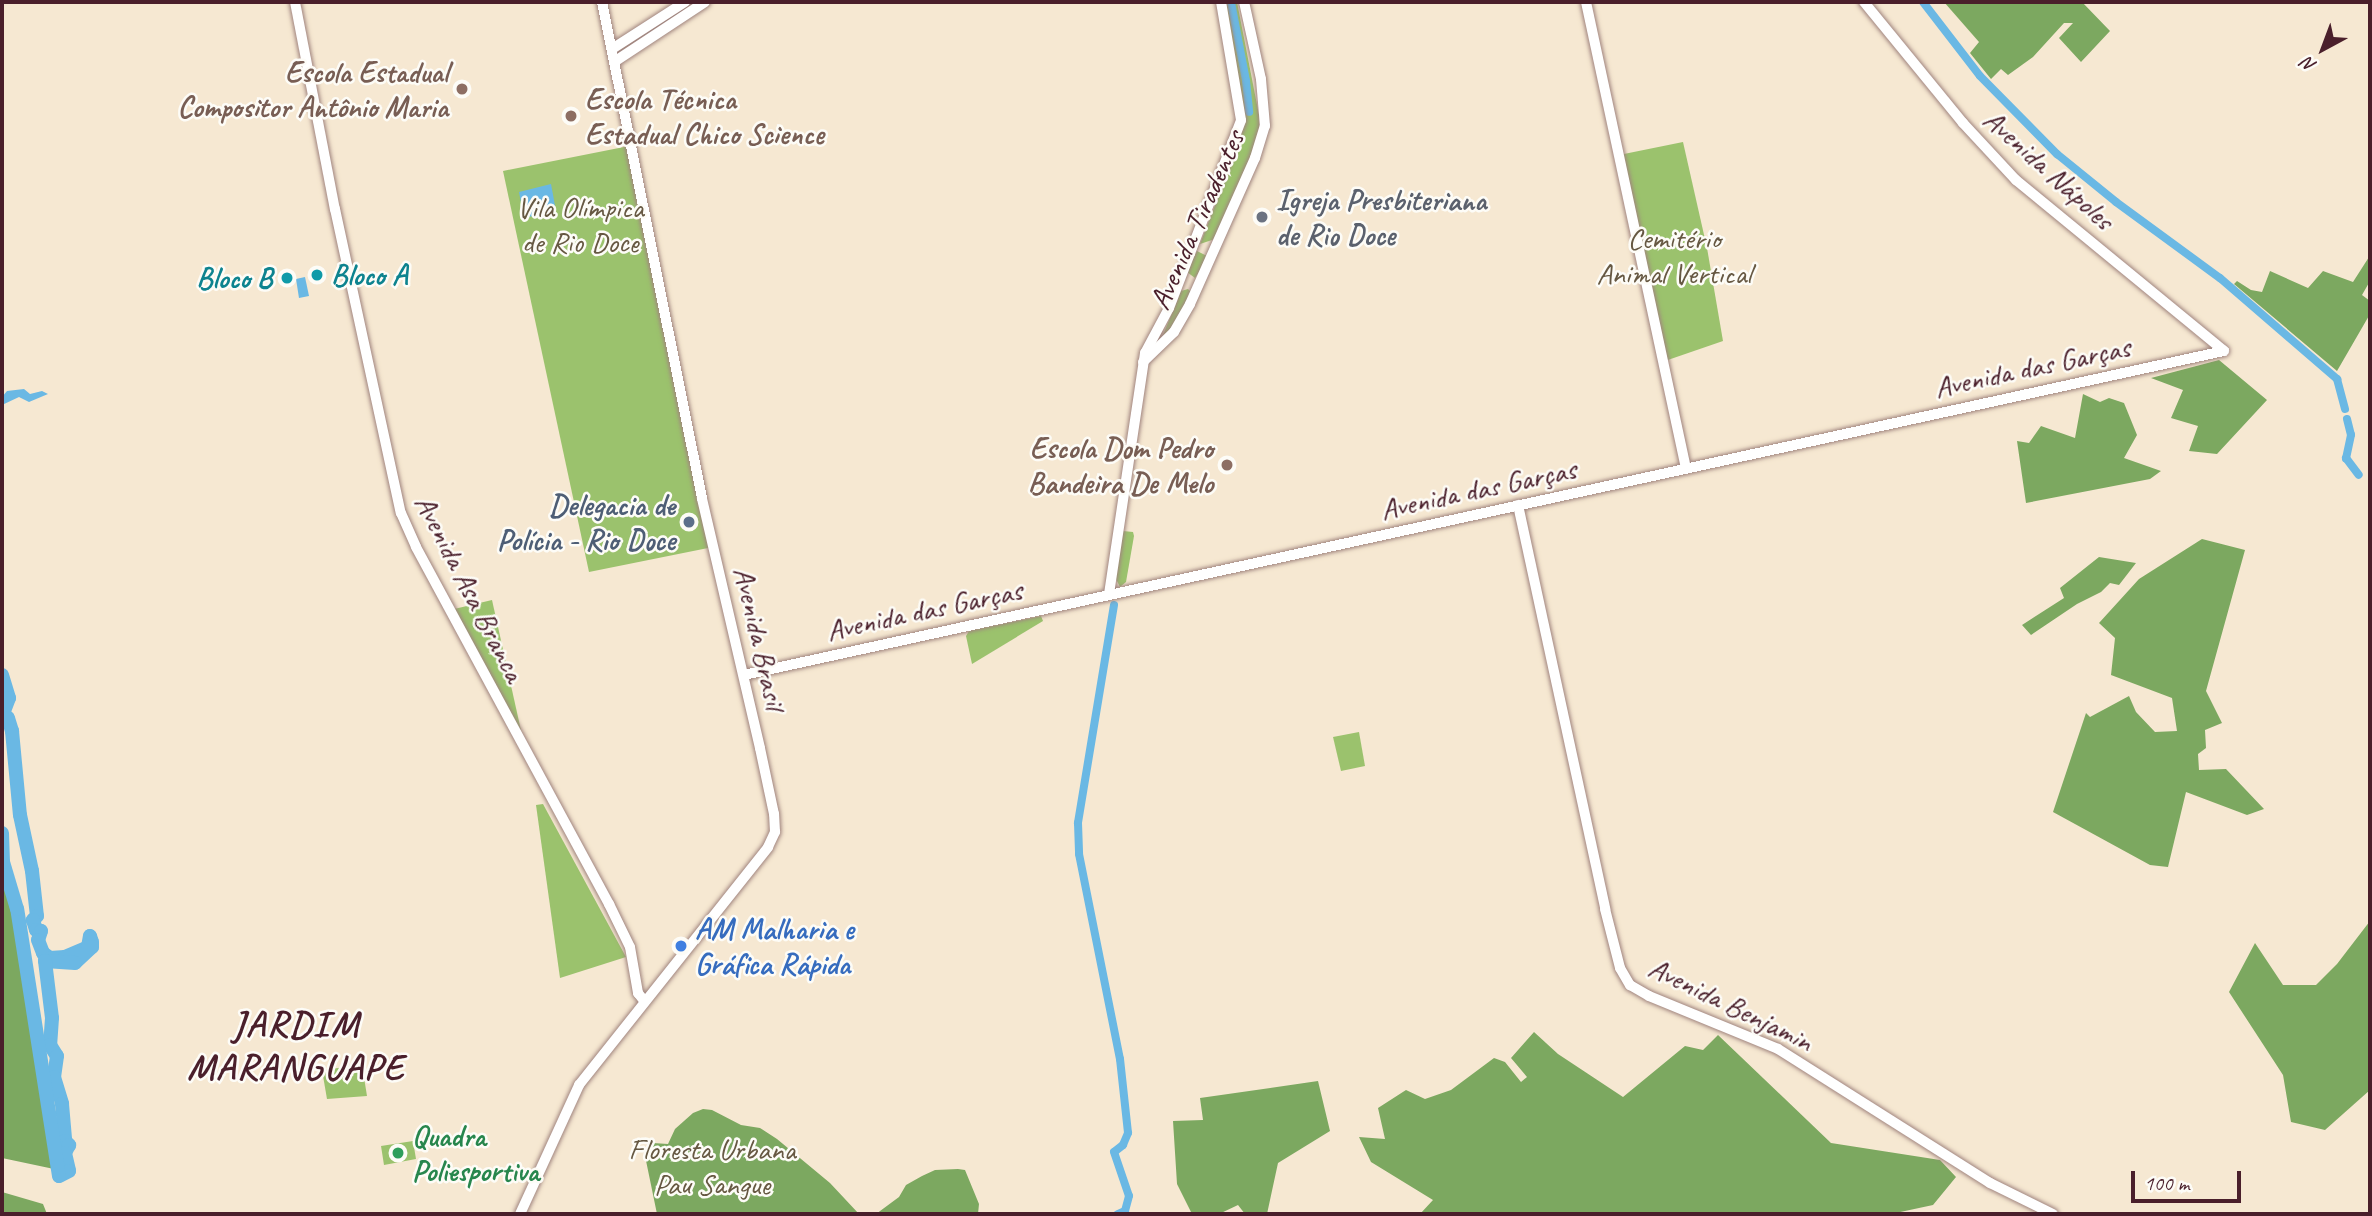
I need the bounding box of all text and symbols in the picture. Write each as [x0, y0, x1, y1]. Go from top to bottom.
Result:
north arrow [2288, 14, 2358, 84]
text: N [2297, 52, 2322, 78]
place label: Escola Estadual Compositor Antônio Maria [177, 54, 448, 124]
marker: Escola Estadual Compositor Antônio Maria [454, 81, 470, 97]
place label: Escola Técnica Estadual Chico Science [585, 81, 823, 152]
street label: Avenida Nápoles [1976, 101, 2122, 237]
marker: Escola Técnica Estadual Chico Science [563, 108, 579, 124]
street label: Avenida Tiradentes [1141, 125, 1253, 315]
place label: Igreja Presbiteriana de Rio Doce [1276, 182, 1485, 252]
park label: Vila Olímpica de Rio Doce [516, 189, 644, 260]
marker: Igreja Presbiteriana de Rio Doce [1254, 209, 1270, 225]
park label: Cemitério Animal Vertical [1596, 220, 1752, 290]
place label: Bloco A [331, 257, 407, 293]
place label: Bloco B [196, 260, 273, 296]
marker: Bloco A [309, 267, 325, 283]
marker: Bloco B [279, 270, 295, 286]
street label: Avenida das Garças [1930, 329, 2134, 405]
place label: Escola Dom Pedro Bandeira De Melo [1027, 430, 1213, 500]
street label: Avenida das Garças [1376, 451, 1580, 527]
marker: Escola Dom Pedro Bandeira De Melo [1219, 457, 1235, 473]
place label: Delegacia de Polícia - Rio Doce [497, 487, 675, 558]
street label: Avenida Asa Branca [407, 488, 533, 688]
marker: Delegacia de Polícia - Rio Doce [681, 514, 697, 530]
street label: Avenida Brasil [726, 563, 794, 713]
street label: Avenida das Garças [822, 572, 1026, 648]
place label: AM Malharia e Gráfica Rápida [695, 911, 854, 982]
marker: AM Malharia e Gráfica Rápida [673, 938, 689, 954]
street label: Avenida Benjamin [1643, 949, 1819, 1059]
district label: JARDIM MARANGUAPE [189, 1003, 403, 1090]
place label: Quadra Poliesportiva [412, 1118, 539, 1188]
park label: Floresta Urbana Pau Sangue [628, 1131, 796, 1202]
marker: Quadra Poliesportiva [390, 1145, 406, 1161]
scale bar [2134, 1156, 2244, 1200]
text: 100 m [2144, 1170, 2189, 1196]

